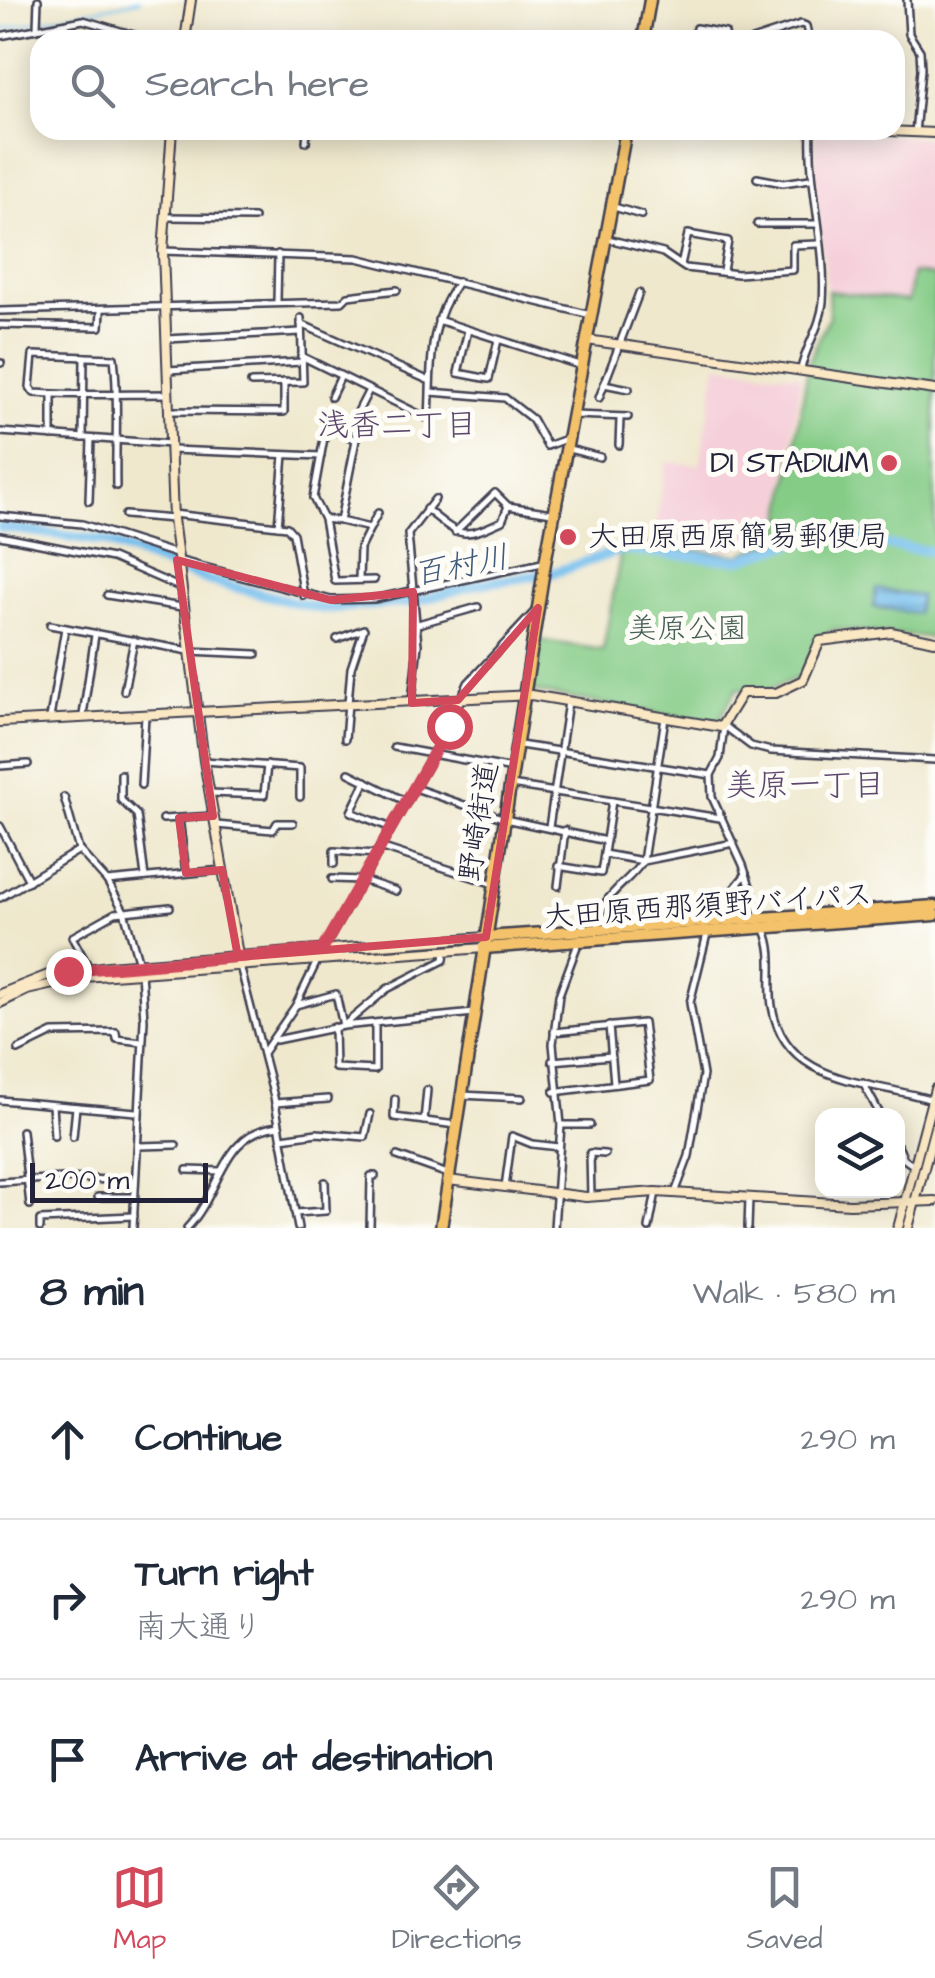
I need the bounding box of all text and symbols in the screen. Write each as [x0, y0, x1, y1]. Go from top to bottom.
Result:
search box [30, 30, 905, 140]
icon: search [65, 58, 120, 113]
text: Search here [145, 59, 369, 111]
district label: 浅香二丁目 [317, 403, 477, 448]
place label: DI STADIUM [710, 442, 869, 484]
marker: DI STADIUM [878, 452, 900, 474]
place label: 大田原西原簡易郵便局 [588, 516, 888, 558]
marker: 大田原西原簡易郵便局 [557, 526, 579, 548]
water label: 百村川 [410, 535, 512, 597]
park label: 美原公園 [627, 608, 747, 650]
route start [427, 704, 473, 750]
street label: 野崎街道 [449, 759, 509, 885]
district label: 美原一丁目 [725, 763, 885, 808]
street label: 大田原西那須野バイパス [542, 874, 874, 938]
route end [46, 949, 92, 995]
map controls [815, 1108, 905, 1198]
button: layers [815, 1108, 905, 1198]
scale bar [30, 1158, 208, 1202]
text: 200 m [45, 1161, 129, 1200]
text: 8 min [40, 1264, 144, 1322]
text: Walk · 580 m [693, 1271, 895, 1316]
icon: ahead [40, 1412, 95, 1467]
text: Continue [135, 1413, 282, 1465]
text: 290 m [801, 1417, 895, 1462]
text: Turn right [135, 1548, 314, 1600]
icon: right [40, 1572, 95, 1627]
text: 290 m [801, 1577, 895, 1622]
text: 南大通り [135, 1605, 263, 1650]
icon: arrive [40, 1732, 95, 1787]
text: Arrive at destination [135, 1733, 492, 1785]
tab: Map [112, 1860, 167, 1959]
tab: Directions [392, 1860, 522, 1959]
tab: Saved [746, 1860, 823, 1959]

